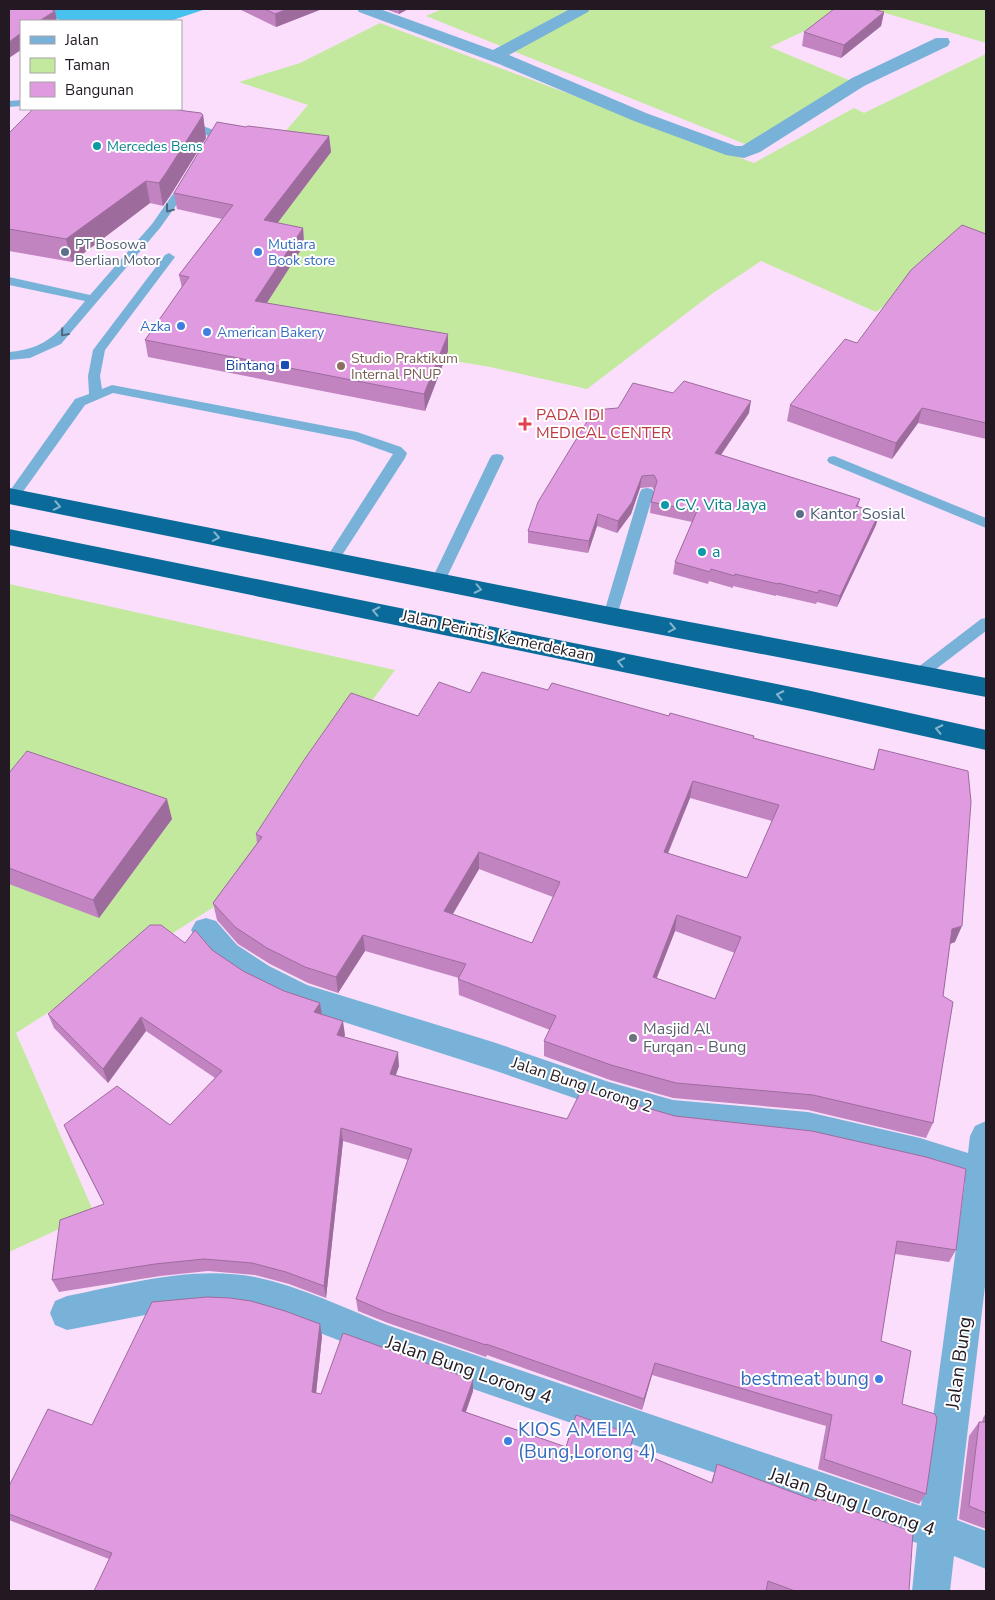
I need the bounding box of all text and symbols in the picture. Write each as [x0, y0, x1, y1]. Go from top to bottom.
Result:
legend [20, 20, 182, 110]
text: Jalan [64, 30, 99, 50]
text: Taman [65, 55, 110, 75]
text: Bangunan [65, 80, 134, 100]
place label: Mercedes Bens [107, 137, 203, 156]
marker: Mercedes Bens [91, 140, 103, 152]
one-way arrow [166, 203, 174, 212]
place label: PT Bosowa Berlian Motor [75, 235, 161, 270]
place label: Mutiara Book store [268, 235, 335, 270]
marker: PT Bosowa Berlian Motor [59, 246, 71, 258]
marker: Mutiara Book store [252, 246, 264, 258]
place label: Azka [140, 317, 171, 336]
marker: Azka [175, 320, 187, 332]
place label: American Bakery [217, 323, 325, 342]
marker: American Bakery [201, 326, 213, 338]
one-way arrow [60, 328, 69, 337]
place label: Studio Praktikum Internal PNUP [351, 349, 458, 384]
place label: Bintang [226, 356, 275, 375]
marker: Bintang [279, 359, 291, 371]
marker: Studio Praktikum Internal PNUP [335, 360, 347, 372]
place label: PADA IDI MEDICAL CENTER [536, 404, 672, 444]
marker: PADA IDI MEDICAL CENTER [518, 417, 532, 431]
place label: CV. Vita Jaya [675, 494, 767, 516]
marker: CV. Vita Jaya [659, 499, 671, 511]
one-way arrow [52, 500, 61, 510]
place label: Kantor Sosial [810, 503, 905, 525]
marker: Kantor Sosial [794, 508, 806, 520]
one-way arrow [212, 531, 221, 542]
place label: a [712, 541, 720, 563]
marker: a [696, 546, 708, 558]
one-way arrow [474, 583, 483, 594]
street label: Jalan Perintis Kemerdekaan [399, 605, 596, 667]
one-way arrow [372, 606, 380, 617]
one-way arrow [668, 622, 677, 633]
one-way arrow [616, 657, 625, 668]
one-way arrow [775, 690, 784, 701]
one-way arrow [934, 725, 943, 735]
place label: Masjid Al Furqan - Bung [643, 1018, 746, 1058]
marker: Masjid Al Furqan - Bung [627, 1032, 639, 1044]
street label: Jalan Bung Lorong 2 [508, 1052, 655, 1118]
street label: Jalan Bung [940, 1315, 978, 1412]
street label: Jalan Bung Lorong 4 [381, 1329, 556, 1411]
place label: bestmeat bung [740, 1366, 869, 1392]
marker: bestmeat bung [873, 1373, 885, 1385]
place label: KIOS AMELIA (Bung,Lorong 4) [518, 1417, 656, 1465]
marker: KIOS AMELIA (Bung,Lorong 4) [502, 1435, 514, 1447]
street label: Jalan Bung Lorong 4 [764, 1461, 939, 1543]

